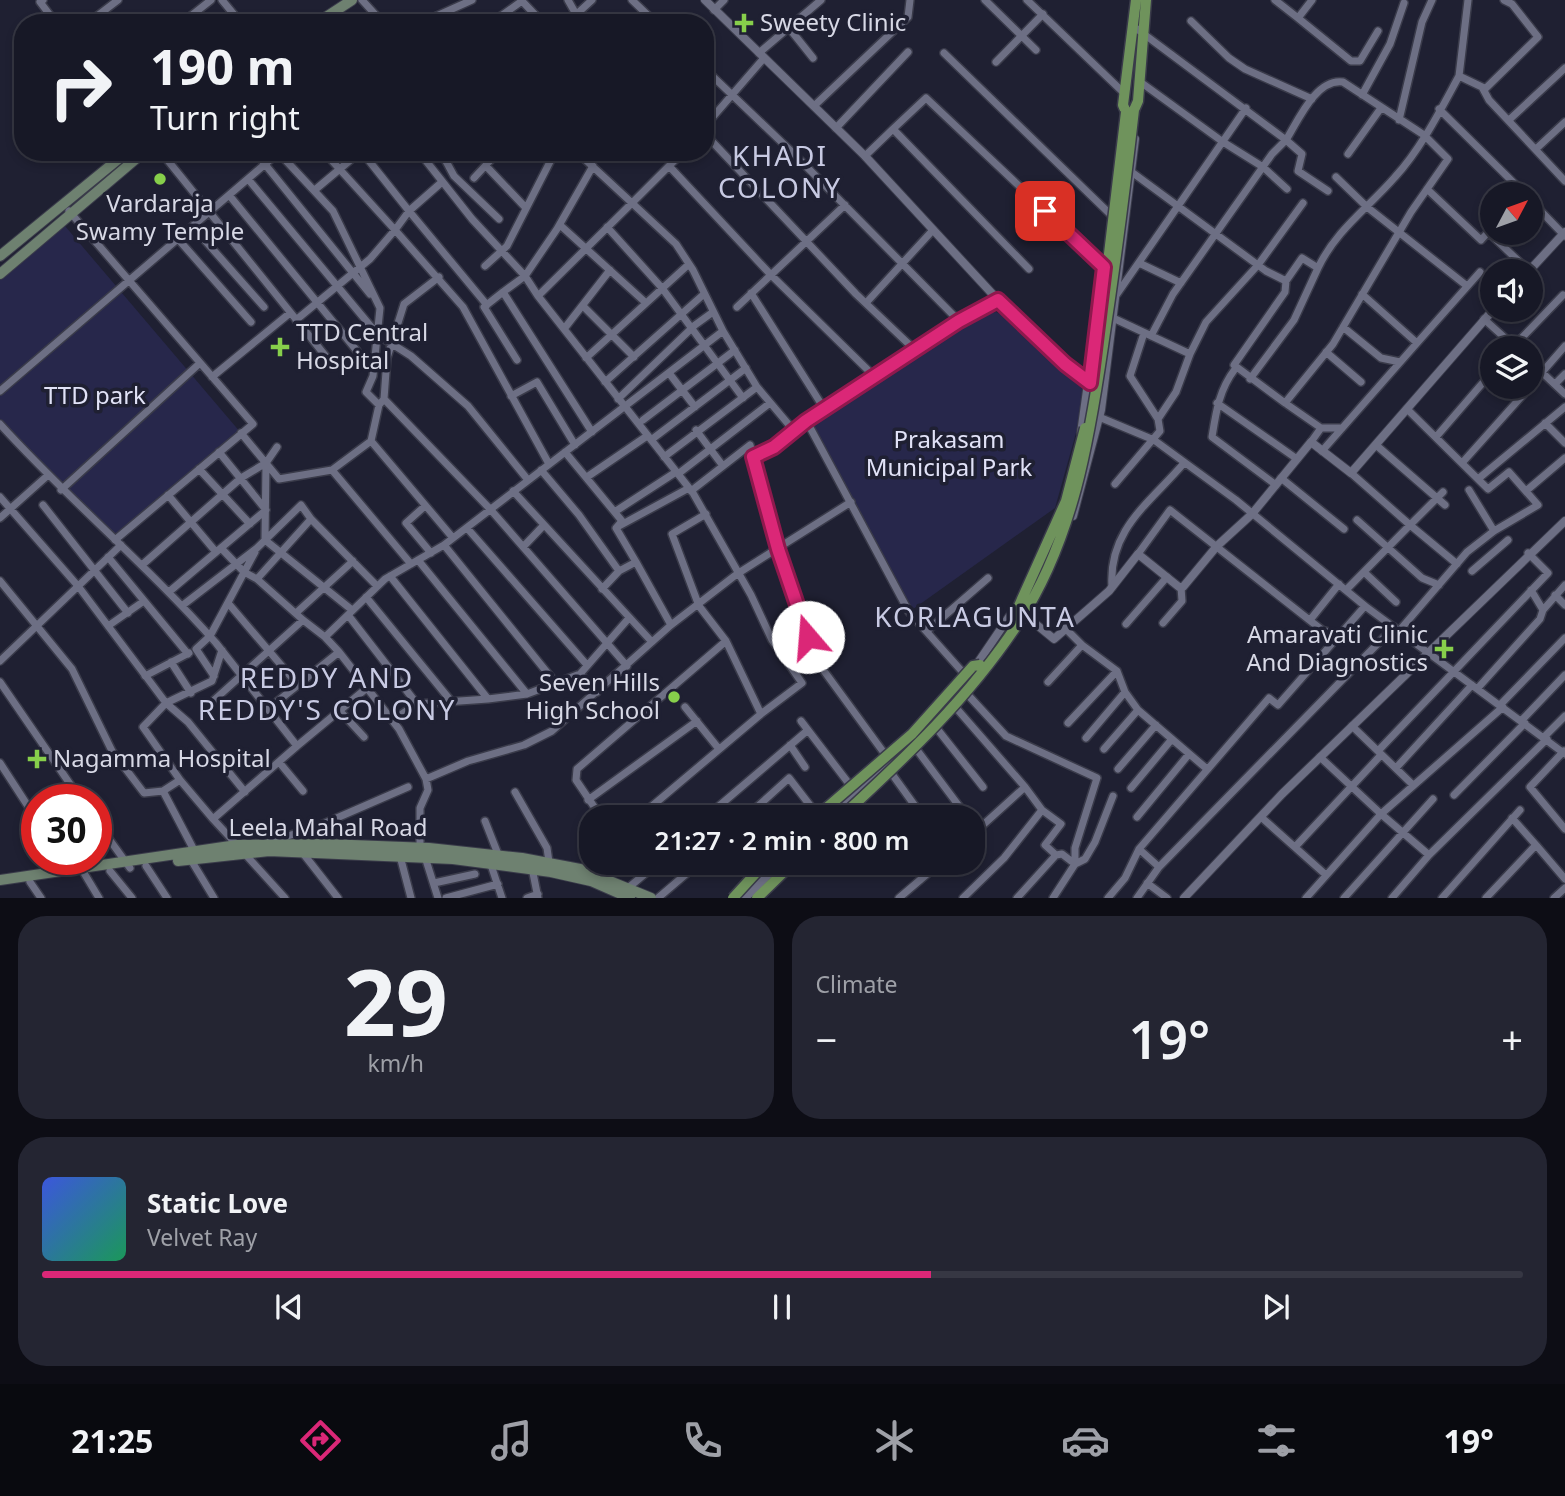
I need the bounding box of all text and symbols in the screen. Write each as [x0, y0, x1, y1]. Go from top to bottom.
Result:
place label: Sweety Clinic [760, 5, 906, 38]
marker: Sweety Clinic [734, 13, 754, 33]
text: 190 m [150, 33, 295, 99]
icon: right [35, 42, 126, 133]
text: Turn right [150, 96, 300, 139]
district label: KHADI COLONY [718, 136, 842, 206]
marker: Vardaraja Swamy Temple [152, 171, 168, 187]
pin [1015, 181, 1075, 241]
north arrow [1480, 182, 1544, 245]
map controls [1480, 182, 1543, 399]
place label: Vardaraja Swamy Temple [76, 186, 244, 247]
icon: arrive [1026, 192, 1064, 230]
button: sound [1480, 259, 1543, 322]
place label: TTD Central Hospital [296, 315, 428, 376]
button: layers [1480, 336, 1543, 399]
marker: TTD Central Hospital [270, 337, 290, 357]
park label: TTD park [44, 378, 146, 411]
park label: Prakasam Municipal Park [866, 422, 1033, 483]
district label: KORLAGUNTA [874, 597, 1076, 635]
position arrow [771, 600, 845, 674]
place label: Amaravati Clinic And Diagnostics [1246, 617, 1428, 678]
marker: Amaravati Clinic And Diagnostics [1434, 639, 1454, 659]
district label: REDDY AND REDDY'S COLONY [198, 658, 456, 728]
place label: Seven Hills High School [525, 665, 660, 726]
marker: Seven Hills High School [666, 689, 682, 705]
place label: Nagamma Hospital [53, 741, 271, 774]
marker: Nagamma Hospital [27, 749, 47, 769]
speed limit sign: 30 [21, 784, 112, 875]
street label: Leela Mahal Road [228, 810, 428, 843]
text: 21:27 · 2 min · 800 m [655, 822, 909, 858]
text: 29 [344, 939, 448, 1063]
text: Climate [816, 968, 898, 1000]
text: 19° [1128, 1003, 1210, 1074]
text: − [816, 1013, 837, 1065]
text: + [1501, 1013, 1523, 1065]
text: km/h [367, 1047, 424, 1079]
text: Static Love [147, 1185, 288, 1221]
text: Velvet Ray [147, 1221, 257, 1253]
icon: previous [270, 1288, 308, 1326]
icon: pause [763, 1288, 801, 1326]
icon: next [1257, 1288, 1295, 1326]
icon: directions [296, 1416, 345, 1465]
icon: music [487, 1416, 536, 1465]
icon: phone [678, 1416, 727, 1465]
icon: climate [870, 1416, 919, 1465]
icon: car [1061, 1416, 1110, 1465]
icon: filters [1252, 1416, 1301, 1465]
text: 21:25 [71, 1419, 153, 1462]
text: 19° [1444, 1419, 1494, 1462]

